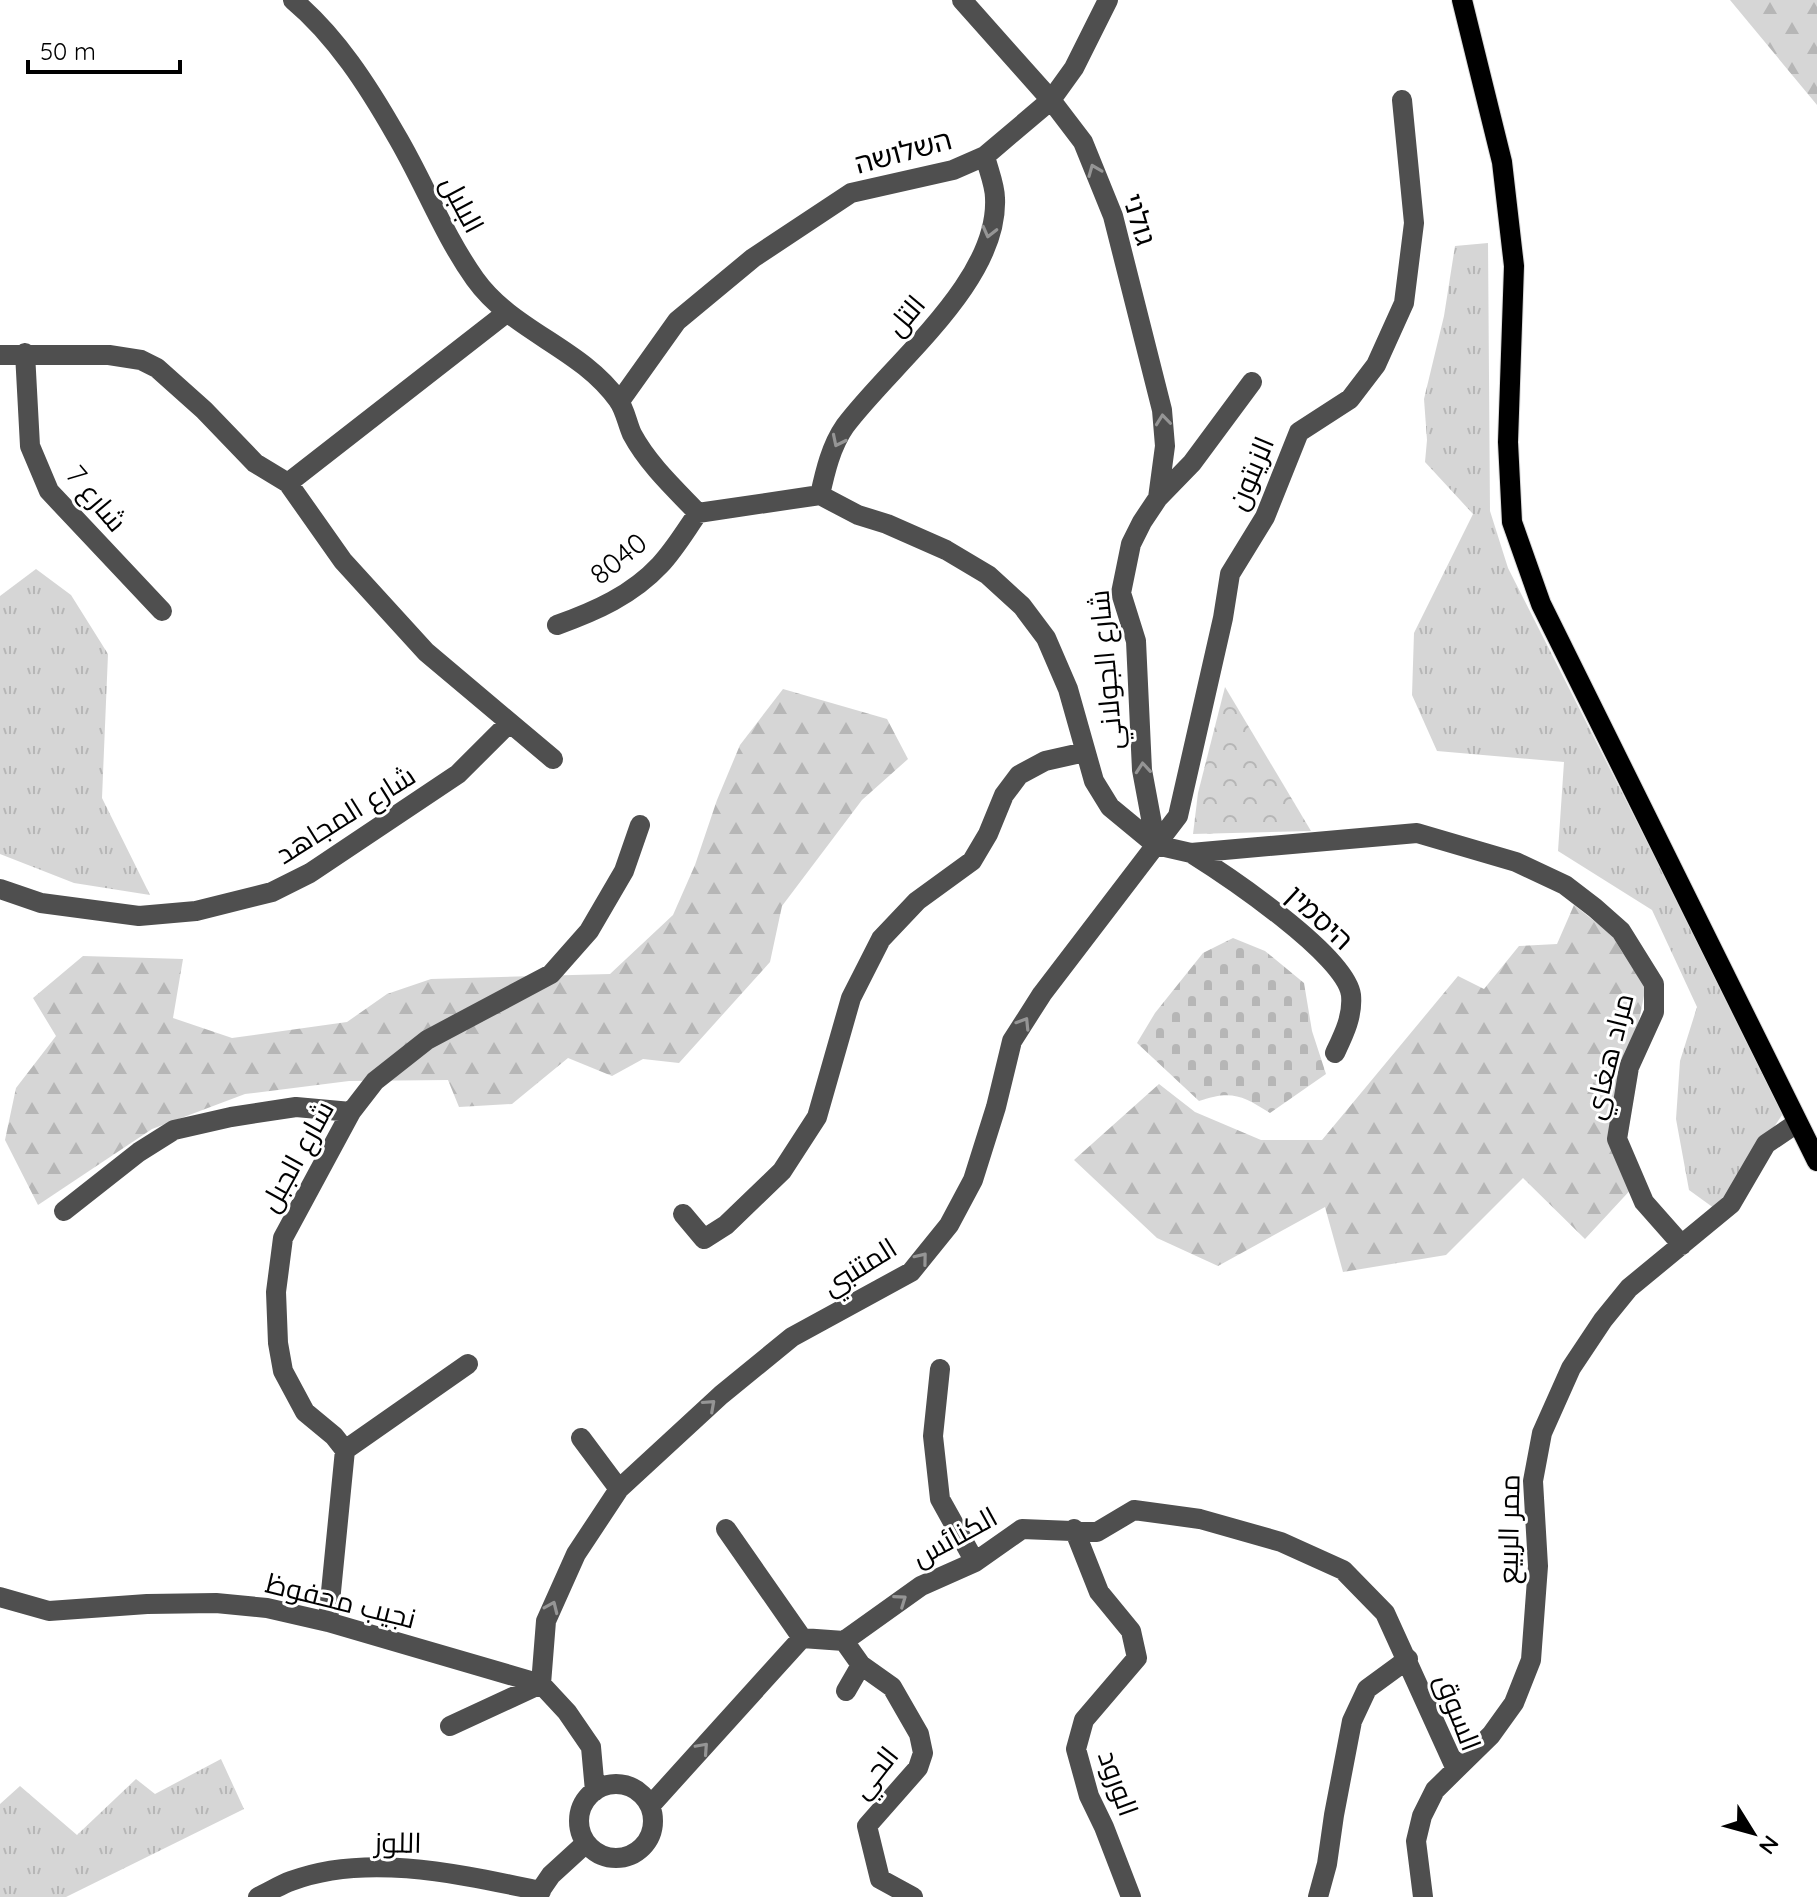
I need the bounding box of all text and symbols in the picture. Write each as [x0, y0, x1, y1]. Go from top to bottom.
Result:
scale bar [28, 24, 180, 74]
text: 50 m [40, 36, 96, 66]
street label: השלושה [851, 121, 955, 181]
one-way arrow [1088, 164, 1104, 178]
street label: البلبل [433, 169, 493, 239]
street label: גולני [1116, 189, 1164, 249]
one-way arrow [981, 225, 998, 239]
street label: التل [878, 287, 932, 343]
one-way arrow [1154, 413, 1171, 426]
street label: الزيتون [1219, 431, 1281, 515]
one-way arrow [832, 432, 848, 447]
street label: شارع 7 [58, 458, 135, 540]
street label: 8040 [582, 525, 654, 591]
street label: شارع الجولاني [1081, 588, 1134, 751]
street label: شارع المجاهد [269, 757, 423, 873]
one-way arrow [1135, 761, 1152, 774]
street label: היסמין [1279, 877, 1361, 957]
street label: مراد هغاي [1575, 989, 1645, 1124]
one-way arrow [1015, 1017, 1030, 1032]
street label: شارع الجبل [251, 1094, 343, 1219]
street label: المتنبي [815, 1230, 906, 1307]
one-way arrow [912, 1253, 927, 1267]
one-way arrow [701, 1400, 715, 1414]
street label: ممر الربيع [1490, 1474, 1528, 1584]
street label: الكنائس [905, 1498, 1003, 1574]
street label: نجيب محفوظ [262, 1564, 420, 1636]
one-way arrow [893, 1595, 907, 1610]
one-way arrow [543, 1601, 559, 1615]
street label: السوق [1428, 1669, 1490, 1755]
street label: الحي [843, 1739, 909, 1808]
one-way arrow [694, 1743, 708, 1758]
street label: الورود [1091, 1745, 1147, 1821]
north arrow [1713, 1793, 1793, 1873]
street label: اللوز [372, 1824, 422, 1860]
text: N [1753, 1830, 1785, 1860]

